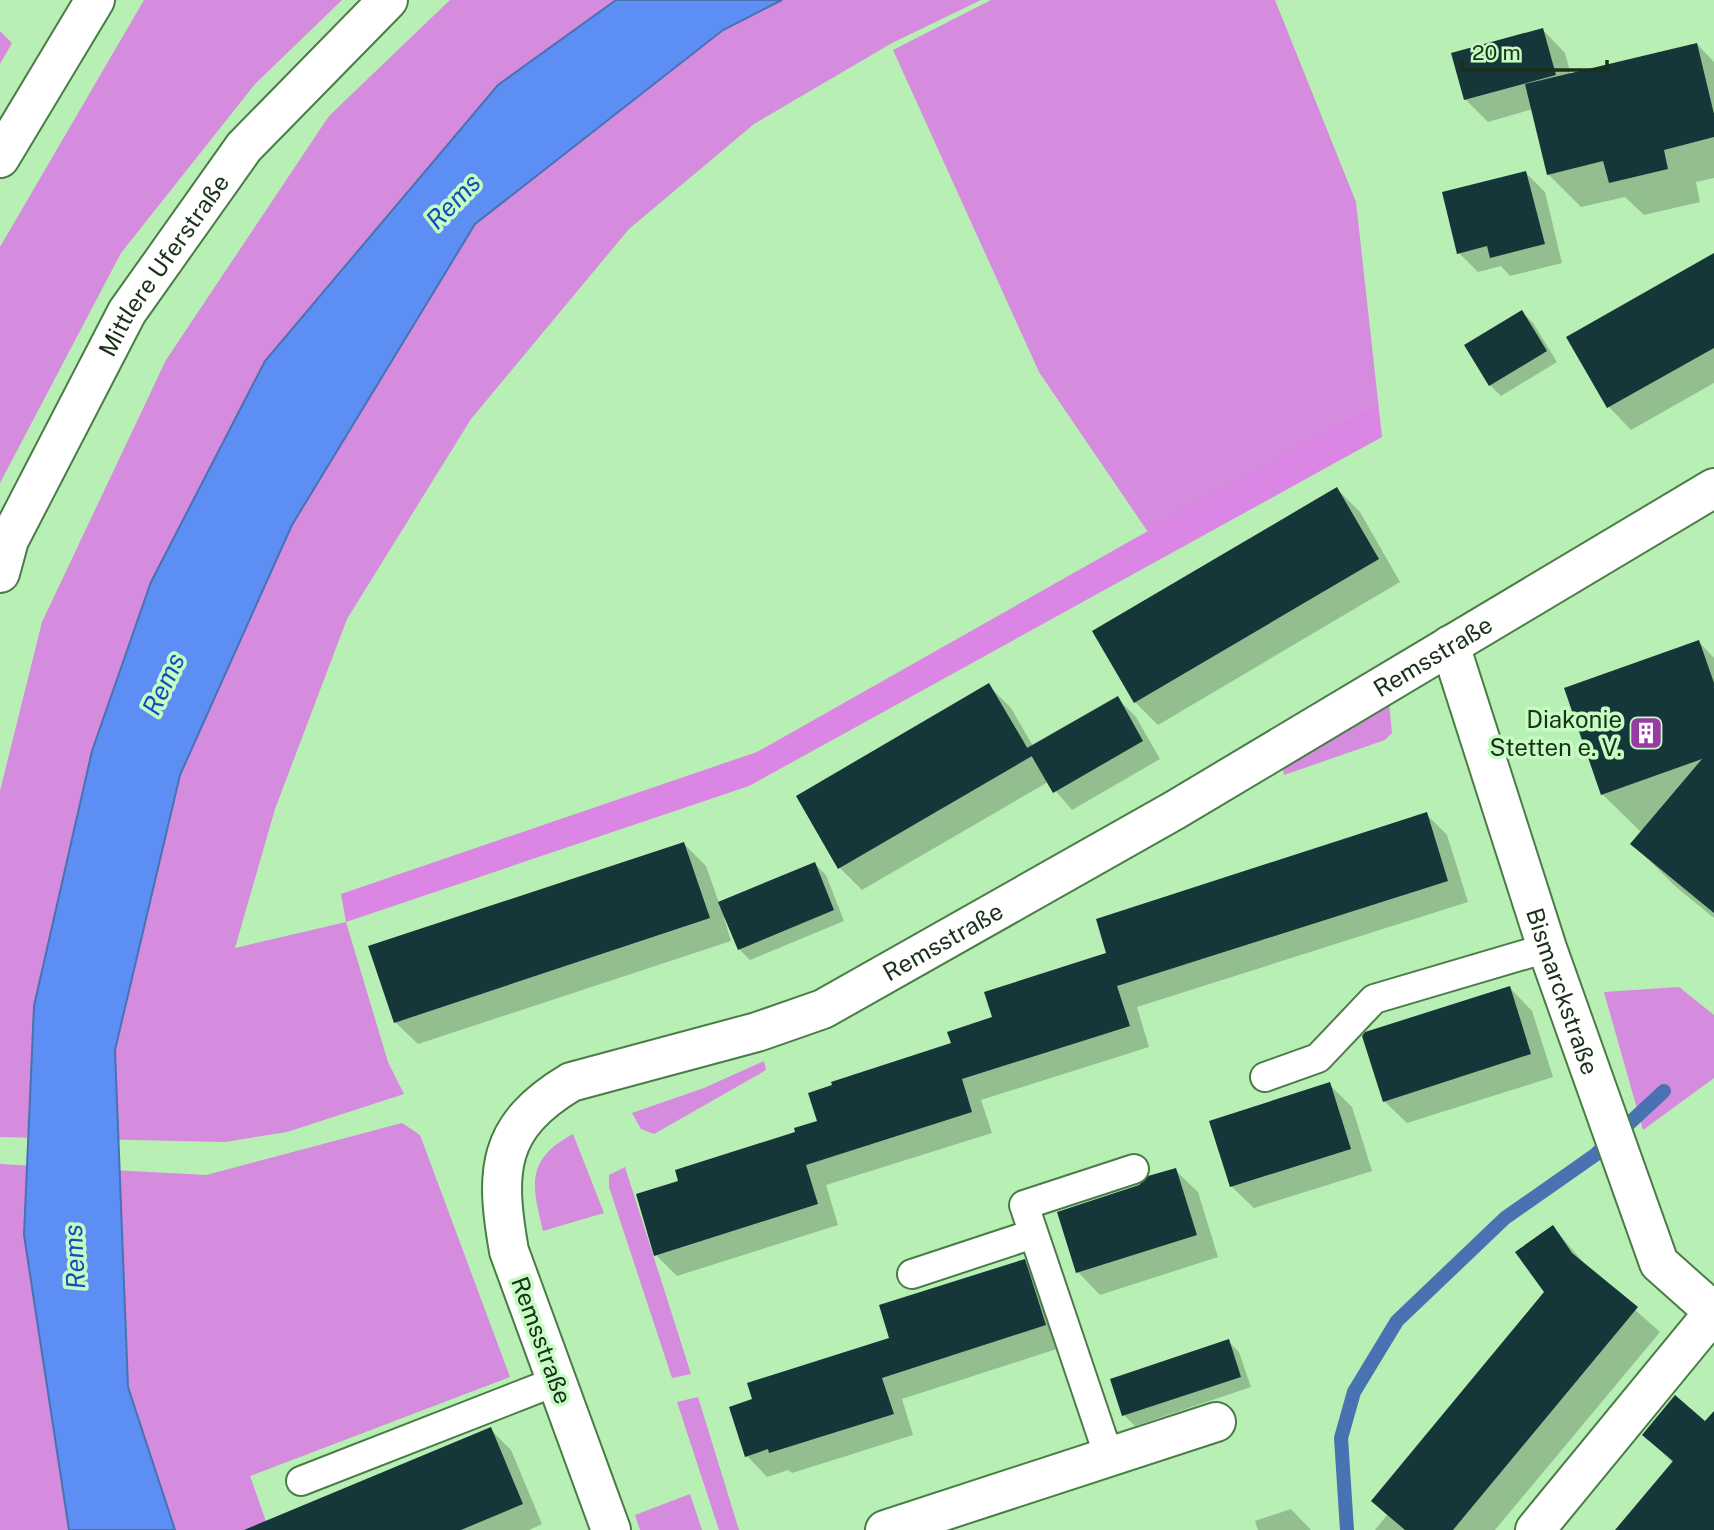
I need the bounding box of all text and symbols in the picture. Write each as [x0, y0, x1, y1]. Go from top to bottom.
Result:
scale bar [1462, 28, 1607, 72]
text: 20 m [1472, 40, 1521, 65]
water label: Rems [419, 167, 487, 235]
street label: Mittlere Uferstraße [93, 169, 234, 361]
street label: Remsstraße [1368, 610, 1497, 702]
water label: Rems [135, 648, 191, 720]
place label: Diakonie Stetten e. V. [1490, 705, 1622, 761]
building icon: Diakonie Stetten e. V. [1627, 714, 1665, 752]
street label: Remsstraße [878, 896, 1008, 986]
street label: Bismarckstraße [1521, 904, 1605, 1078]
water label: Rems [57, 1224, 91, 1290]
street label: Remsstraße [506, 1273, 578, 1407]

